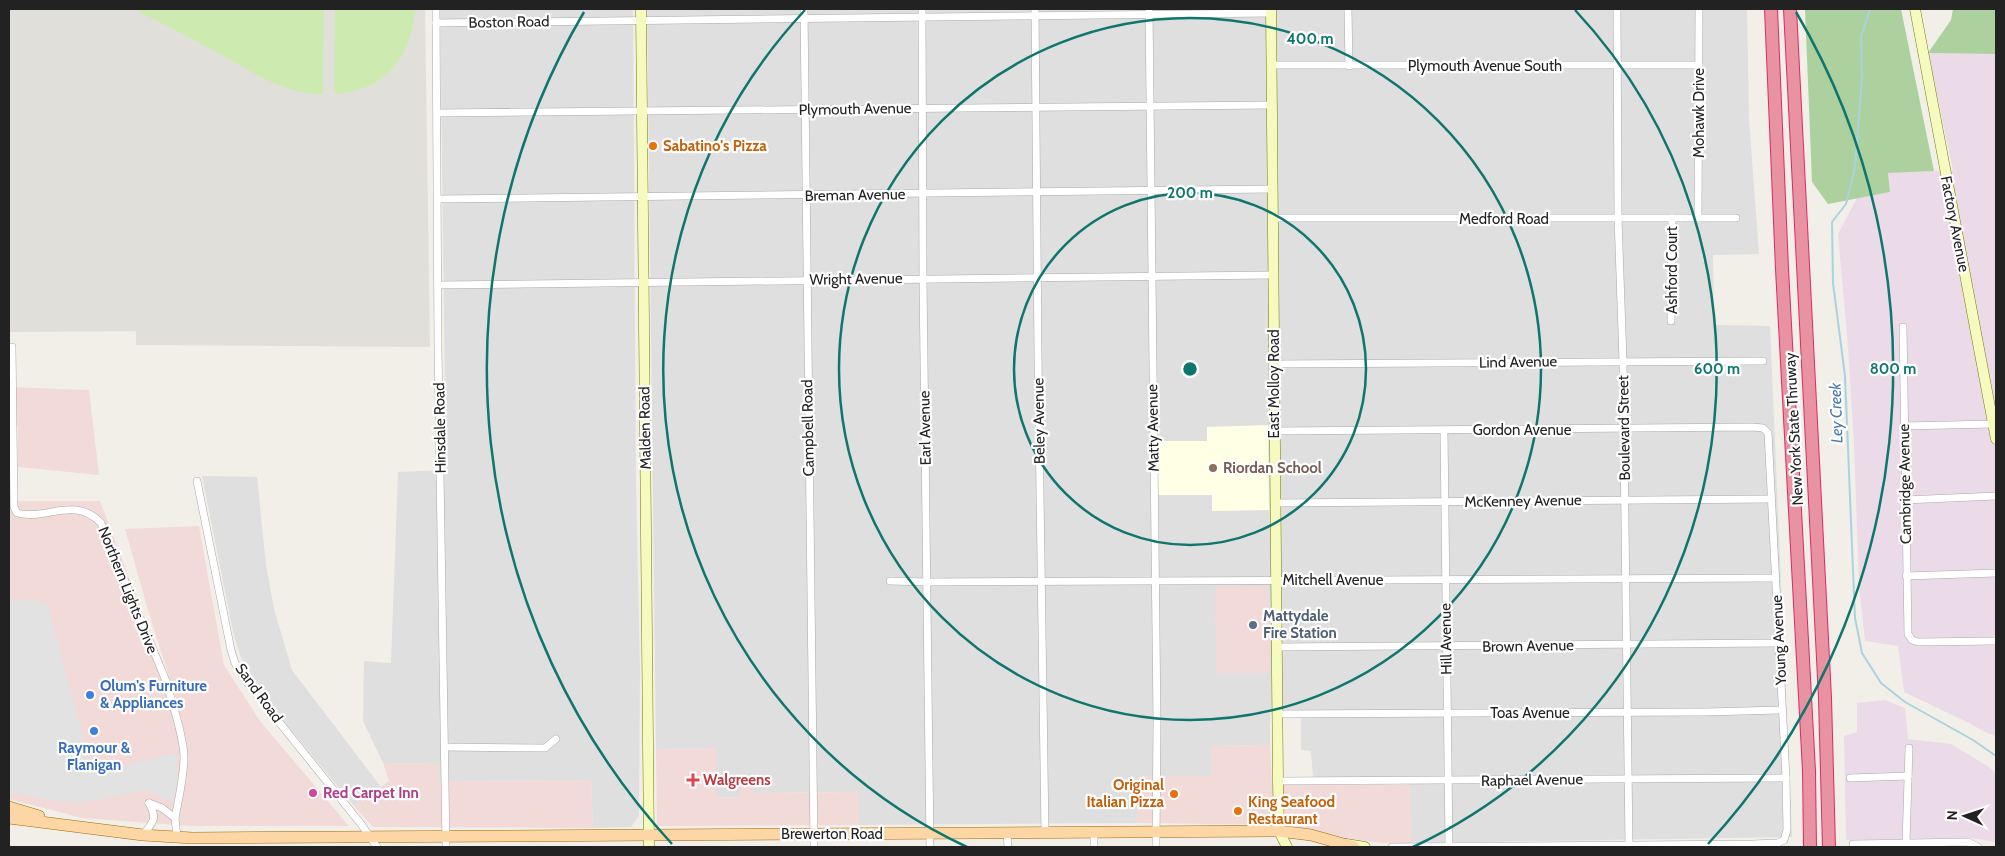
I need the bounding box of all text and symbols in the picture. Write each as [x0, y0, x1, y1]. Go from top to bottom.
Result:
street label: Boston Road [468, 12, 550, 32]
text: 400 m [1287, 30, 1333, 48]
street label: Plymouth Avenue South [1408, 57, 1562, 75]
street label: Mohawk Drive [1690, 68, 1708, 158]
street label: Plymouth Avenue [798, 99, 912, 119]
place label: Sabatino's Pizza [663, 137, 767, 155]
marker: Sabatino's Pizza [647, 140, 659, 152]
street label: Factory Avenue [1937, 174, 1973, 274]
text: 200 m [1167, 184, 1213, 202]
street label: Breman Avenue [804, 185, 906, 205]
street label: Medford Road [1459, 210, 1549, 228]
street label: Ashford Court [1663, 226, 1681, 314]
street label: Wright Avenue [809, 269, 903, 289]
street label: East Molloy Road [1265, 330, 1283, 438]
street label: Lind Avenue [1479, 352, 1558, 372]
street label: New York State Thruway [1781, 352, 1807, 506]
centre of rings [1181, 360, 1199, 378]
text: 600 m [1694, 360, 1740, 378]
text: 800 m [1870, 360, 1916, 378]
street label: Boulevard Street [1614, 375, 1634, 481]
street label: Beley Avenue [1029, 377, 1049, 464]
street label: Campbell Road [798, 379, 818, 477]
water label: Ley Creek [1825, 381, 1847, 444]
street label: Hinsdale Road [430, 382, 450, 474]
street label: Matty Avenue [1143, 384, 1163, 472]
street label: Malden Road [635, 386, 655, 470]
street label: Earl Avenue [915, 390, 935, 466]
street label: Gordon Avenue [1473, 421, 1572, 439]
street label: Cambridge Avenue [1895, 423, 1915, 544]
place label: Riordan School [1223, 459, 1322, 477]
marker: Riordan School [1207, 462, 1219, 474]
street label: McKenney Avenue [1464, 491, 1582, 511]
street label: Northern Lights Drive [94, 524, 162, 656]
street label: Mitchell Avenue [1283, 571, 1384, 589]
street label: Young Avenue [1768, 594, 1790, 686]
street label: Hill Avenue [1436, 603, 1456, 675]
place label: Mattydale Fire Station [1263, 607, 1337, 642]
marker: Mattydale Fire Station [1247, 619, 1259, 631]
street label: Brown Avenue [1482, 636, 1574, 656]
street label: Sand Road [232, 660, 286, 726]
place label: Olum's Furniture & Appliances [100, 677, 207, 712]
marker: Olum's Furniture & Appliances [84, 689, 96, 701]
street label: Toas Avenue [1490, 704, 1570, 722]
marker: Raymour & Flanigan [88, 725, 100, 737]
place label: Raymour & Flanigan [58, 739, 131, 774]
street label: Raphael Avenue [1481, 770, 1583, 790]
place label: Walgreens [703, 771, 771, 789]
marker: Walgreens [687, 774, 699, 786]
place label: Original Italian Pizza [1087, 776, 1165, 811]
place label: Red Carpet Inn [323, 784, 419, 802]
marker: Red Carpet Inn [307, 787, 319, 799]
marker: Original Italian Pizza [1168, 788, 1180, 800]
north arrow [1940, 791, 1990, 841]
place label: King Seafood Restaurant [1248, 793, 1335, 828]
marker: King Seafood Restaurant [1232, 805, 1244, 817]
text: N [1943, 810, 1961, 821]
street label: Brewerton Road [781, 825, 883, 843]

